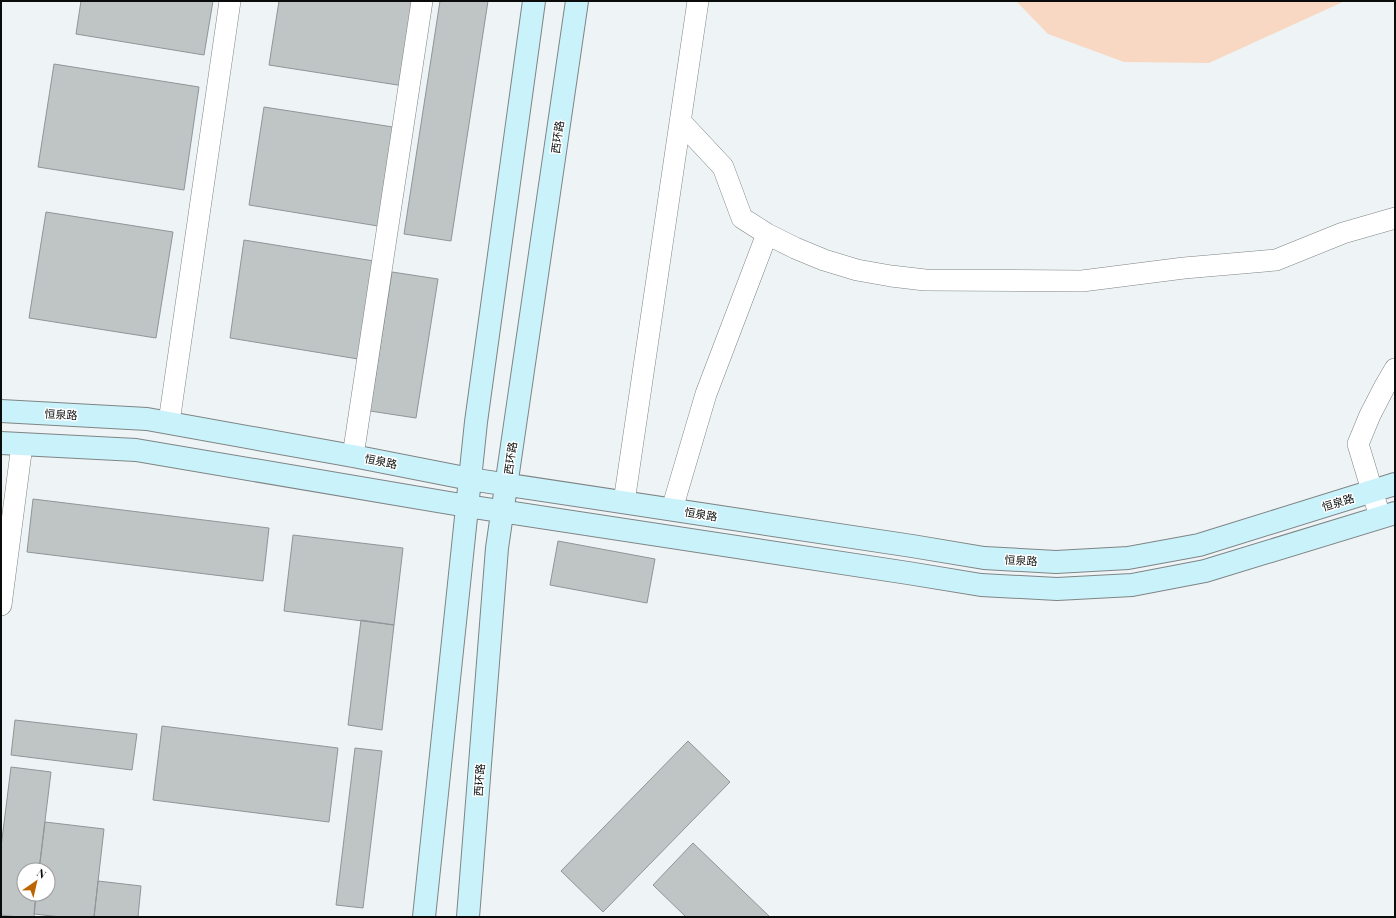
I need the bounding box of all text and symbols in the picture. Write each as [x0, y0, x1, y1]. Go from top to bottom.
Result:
street label: 西环路 [547, 120, 567, 154]
street label: 恒泉路 [44, 406, 78, 422]
street label: 西环路 [500, 441, 520, 475]
street label: 恒泉路 [363, 450, 399, 472]
street label: 恒泉路 [1320, 490, 1356, 514]
street label: 恒泉路 [684, 504, 718, 524]
street label: 恒泉路 [1004, 552, 1038, 568]
street label: 西环路 [470, 763, 488, 797]
north arrow [16, 862, 56, 902]
text: N [34, 865, 49, 882]

